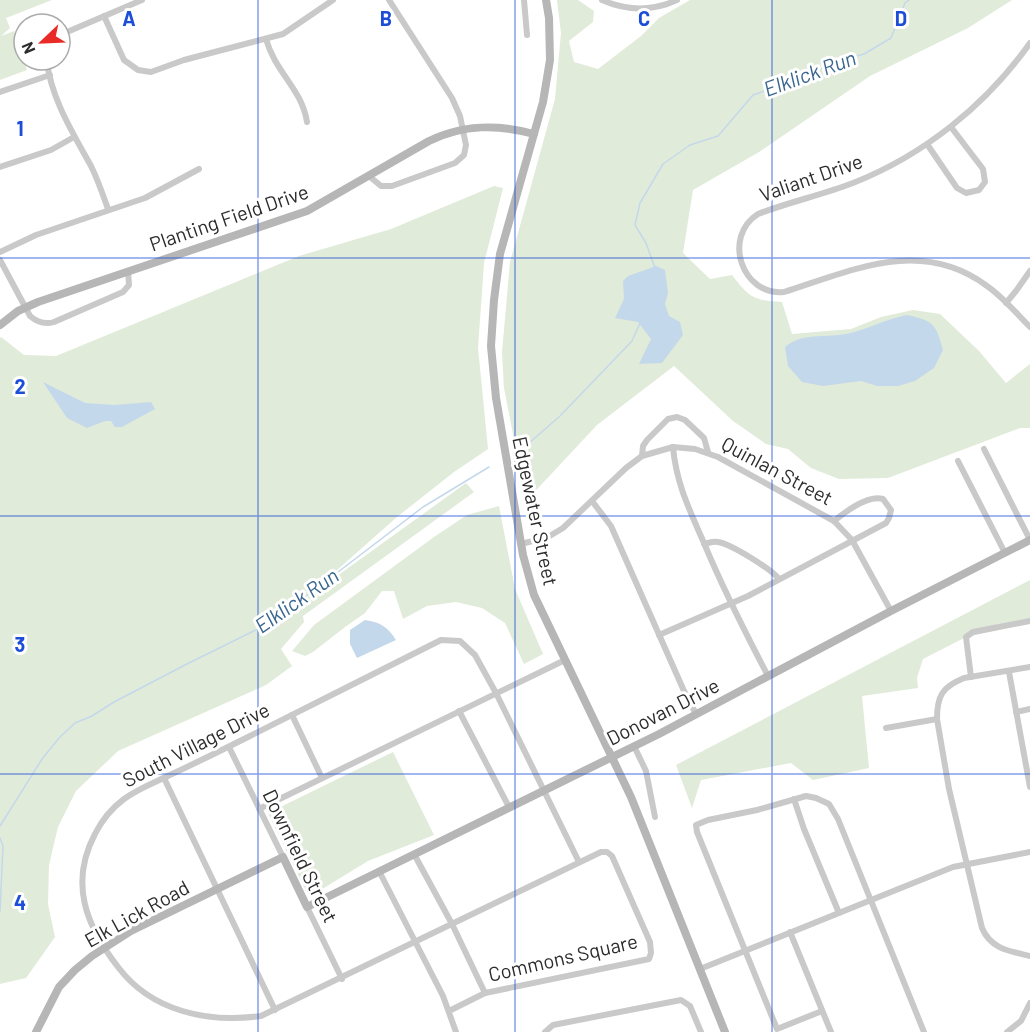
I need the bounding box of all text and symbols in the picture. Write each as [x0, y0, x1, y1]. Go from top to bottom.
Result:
text: A [122, 6, 136, 30]
text: B [380, 6, 392, 30]
text: C [638, 6, 650, 30]
text: D [895, 6, 907, 30]
north arrow [12, 12, 72, 72]
text: N [17, 39, 39, 57]
water label: Elklick Run [760, 44, 859, 101]
text: 1 [16, 116, 24, 140]
street label: Valiant Drive [756, 148, 865, 206]
street label: Planting Field Drive [146, 179, 311, 256]
text: 2 [14, 374, 26, 398]
street label: Quinlan Street [718, 431, 837, 509]
street label: Edgewater Street [508, 434, 564, 588]
water label: Elklick Run [249, 562, 343, 638]
text: 3 [15, 632, 25, 656]
street label: Donovan Drive [602, 672, 723, 750]
street label: South Village Drive [118, 697, 273, 791]
street label: Downfield Street [258, 785, 343, 926]
street label: Elk Lick Road [80, 875, 193, 952]
text: 4 [14, 890, 26, 914]
street label: Commons Square [486, 928, 640, 986]

